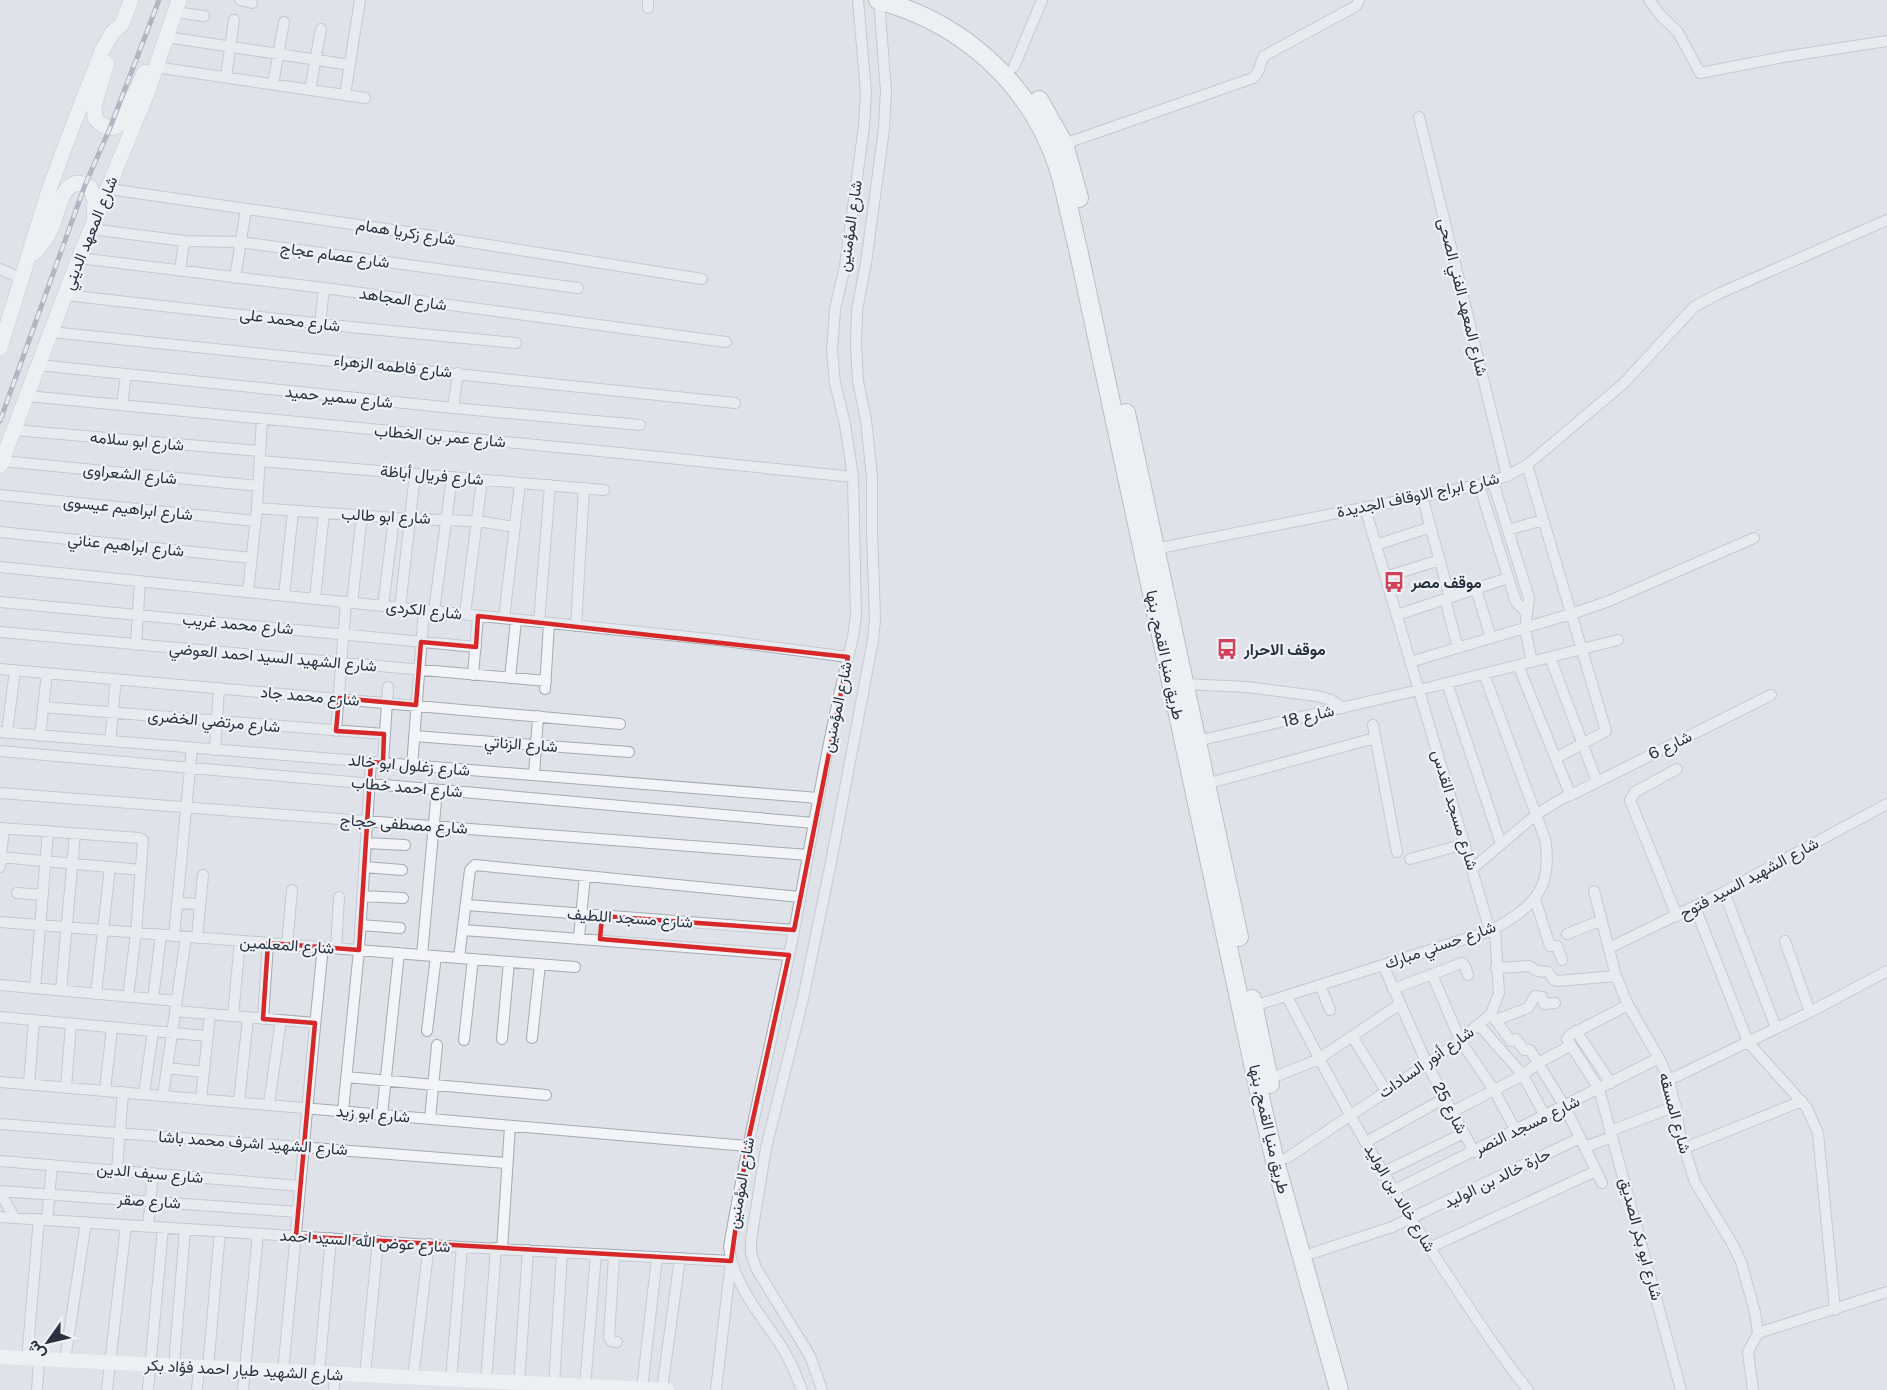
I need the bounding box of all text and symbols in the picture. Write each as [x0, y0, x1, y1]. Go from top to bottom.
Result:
street label: شارع المعهد الديني [59, 173, 125, 294]
street label: شارع المؤمنين [834, 179, 868, 273]
street label: شارع زكريا همام [355, 215, 457, 251]
street label: شارع المعهد الفني الصحى [1430, 216, 1492, 379]
street label: شارع عصام عجاج [279, 238, 391, 274]
street label: شارع المجاهد [358, 283, 448, 317]
street label: شارع محمد على [239, 304, 341, 338]
street label: شارع فاطمه الزهراء [333, 350, 453, 384]
street label: شارع سمير حميد [284, 382, 394, 414]
street label: شارع عمر بن الخطاب [373, 421, 507, 453]
street label: شارع ابو سلامه [89, 427, 185, 457]
street label: شارع الشعراوى [82, 460, 178, 490]
street label: شارع فريال أباظة [379, 461, 485, 491]
street label: شارع ابراج الاوقاف الجديدة [1335, 468, 1501, 523]
street label: شارع ابراهيم عيسوى [62, 492, 194, 526]
street label: شارع ابو طالب [341, 504, 431, 530]
street label: شارع ابراهيم عناني [66, 529, 185, 565]
bus stop icon: موقف مصر [1382, 570, 1406, 594]
place label: موقف مصر [1410, 573, 1482, 593]
street label: طريق منيا القمح, بنها [1140, 588, 1188, 722]
street label: شارع الكردى [385, 597, 463, 625]
street label: شارع محمد غريب [181, 610, 294, 640]
bus stop icon: موقف الاحرار [1215, 637, 1239, 661]
street label: شارع الشهيد السيد احمد العوضي [168, 638, 378, 680]
place label: موقف الاحرار [1243, 640, 1326, 660]
street label: شارع المؤمنين [818, 660, 858, 755]
street label: شارع محمد جاد [259, 682, 360, 712]
street label: شارع 18 [1280, 701, 1336, 733]
street label: شارع مرتضي الخضرى [147, 706, 281, 740]
street label: شارع 6 [1645, 726, 1696, 765]
street label: شارع الزناتي [483, 732, 558, 760]
street label: شارع مسجد القدس [1426, 747, 1482, 873]
street label: شارع زغلول ابو خالد [347, 750, 471, 782]
street label: شارع احمد خطاب [350, 773, 463, 803]
street label: شارع مصطفى حجاج [339, 810, 468, 840]
street label: شارع الشهيد السيد فتوح [1676, 833, 1823, 925]
street label: شارع مسجد اللطيف [566, 904, 694, 934]
street label: شارع حسني مبارك [1382, 917, 1500, 977]
street label: شارع المعلمين [239, 932, 335, 960]
street label: شارع أنور السادات [1375, 1022, 1479, 1104]
street label: طريق منيا القمح, بنها [1243, 1063, 1293, 1196]
street label: شارع المسقه [1653, 1070, 1695, 1156]
street label: شارع 25 [1427, 1079, 1472, 1138]
street label: شارع مسجد النصر [1470, 1091, 1584, 1161]
street label: شارع ابو زيد [335, 1101, 411, 1129]
street label: شارع الشهيد اشرف محمد باشا [157, 1127, 348, 1161]
street label: شارع المؤمنين [724, 1136, 760, 1231]
street label: شارع خالد بن الوليد [1359, 1141, 1440, 1256]
street label: حارة خالد بن الوليد [1440, 1144, 1554, 1213]
street label: شارع سيف الدين [96, 1159, 204, 1189]
street label: شارع ابو بكر الصديق [1614, 1176, 1667, 1303]
street label: شارع صقر [115, 1189, 181, 1215]
street label: شارع عوض الله السيد احمد [279, 1226, 451, 1258]
north arrow [18, 1312, 78, 1372]
text: ش [23, 1337, 49, 1363]
street label: شارع الشهيد طيار احمد فؤاد بكر [143, 1355, 344, 1387]

